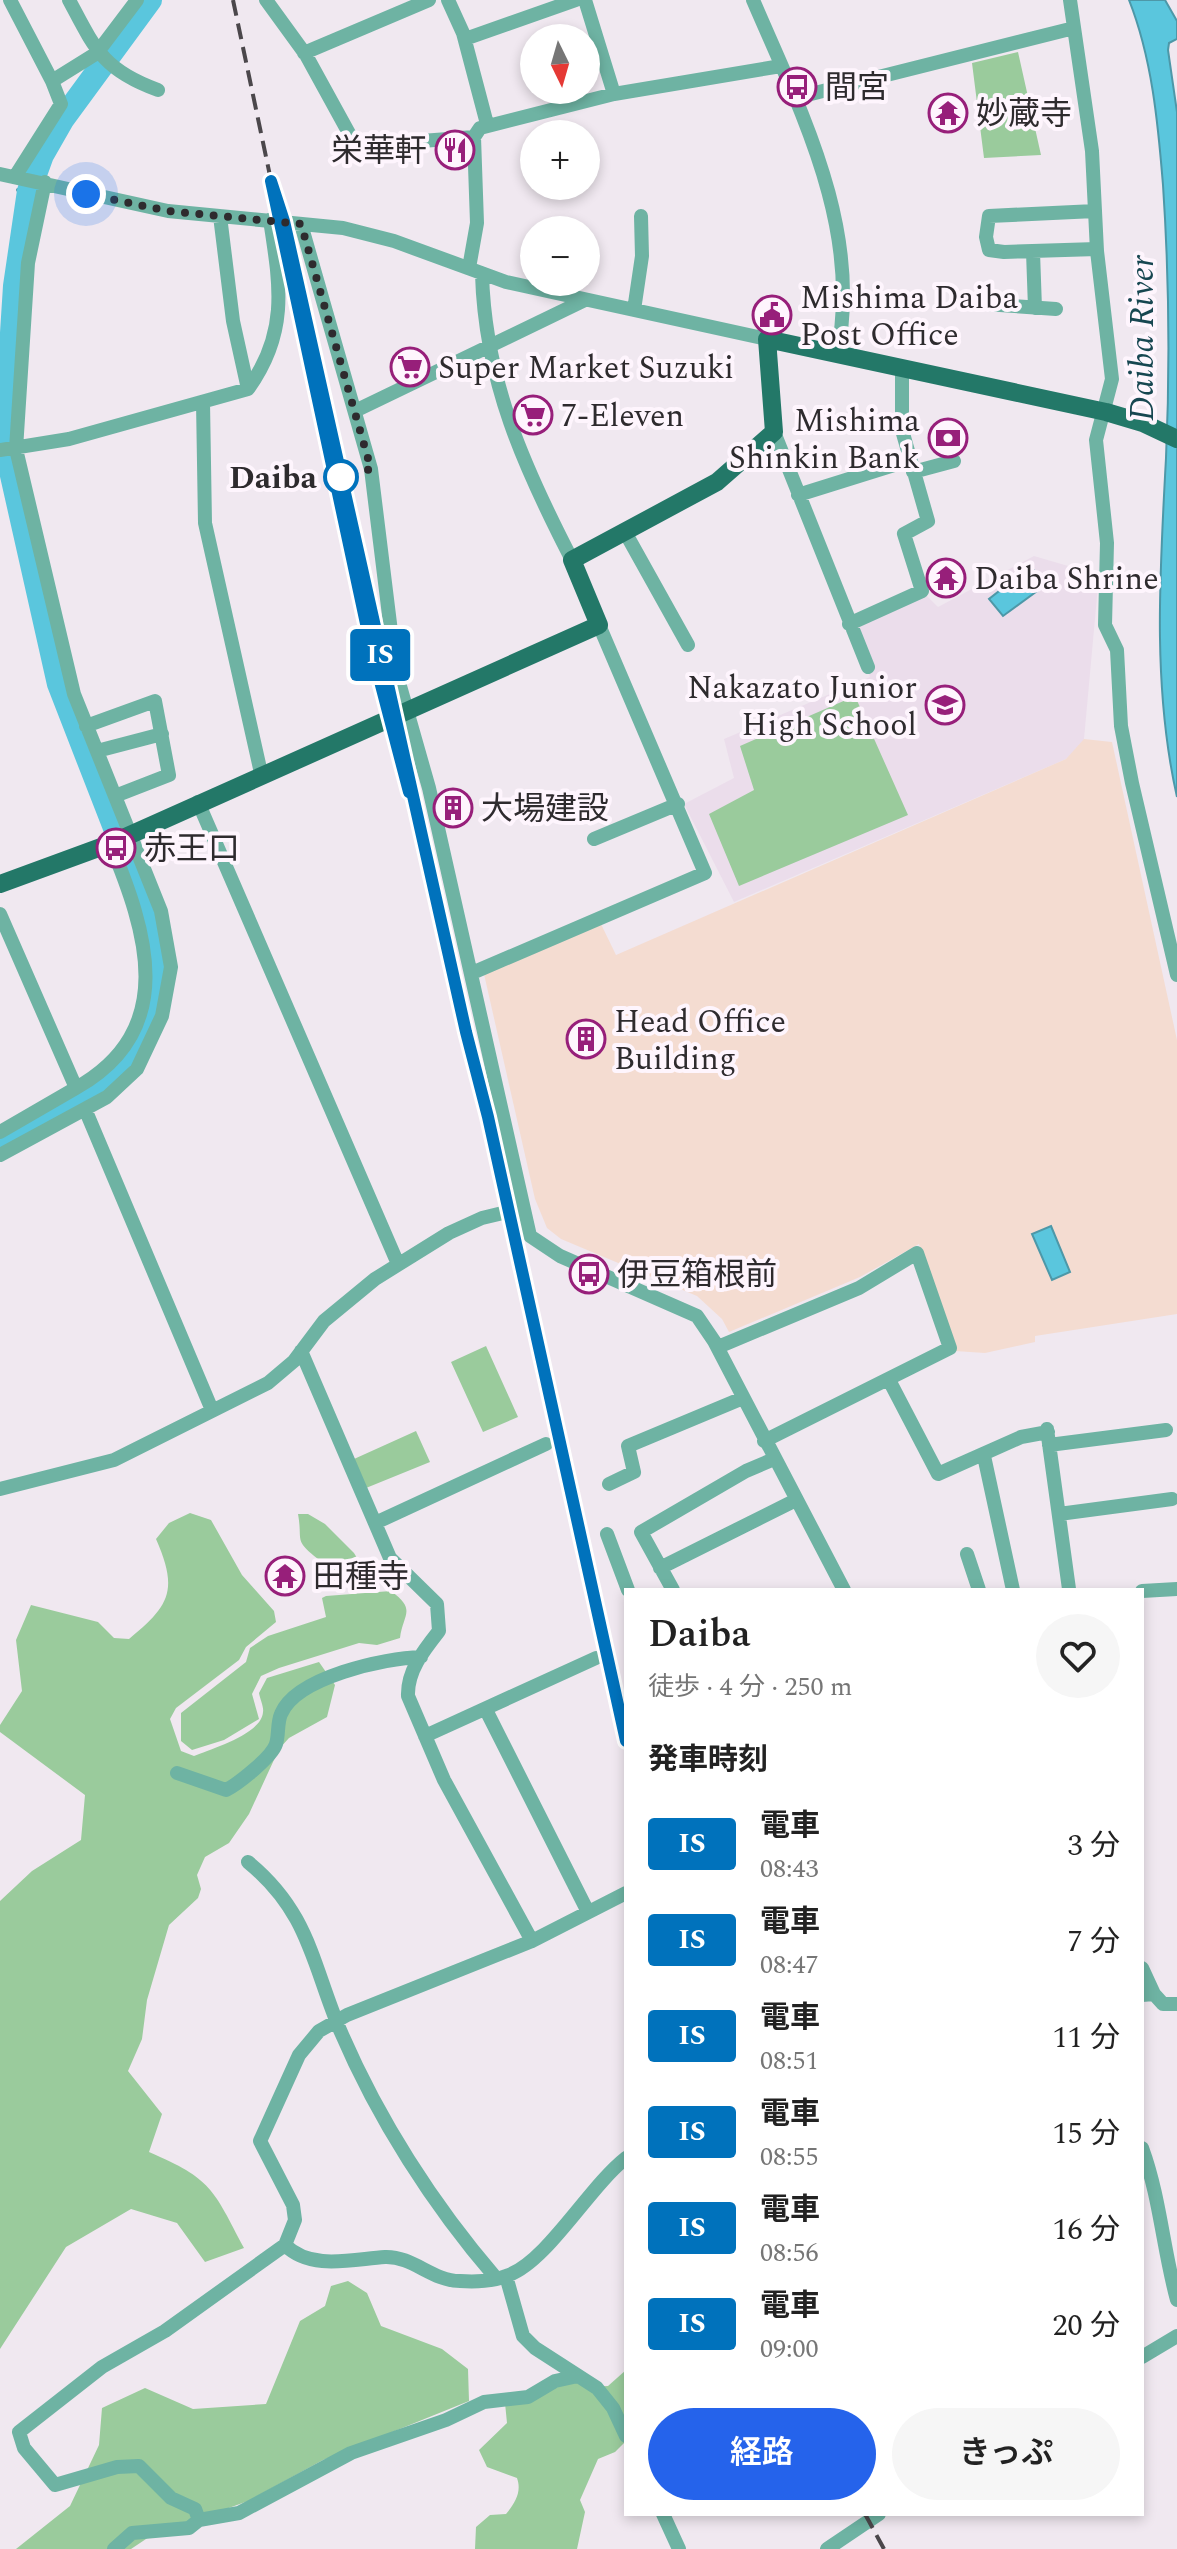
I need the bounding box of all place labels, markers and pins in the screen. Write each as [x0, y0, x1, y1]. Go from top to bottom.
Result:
place label: 間宮 [825, 64, 889, 113]
bus stop icon: 間宮 [776, 66, 818, 108]
place label: 妙蔵寺 [976, 90, 1072, 139]
temple icon: 妙蔵寺 [927, 92, 969, 134]
place label: 栄華軒 [331, 127, 427, 176]
restaurant icon: 栄華軒 [434, 129, 476, 171]
place label: Mishima Daiba Post Office [800, 274, 1019, 360]
public building icon: Mishima Daiba Post Office [751, 294, 793, 336]
place label: Super Market Suzuki [438, 344, 734, 393]
supermarket icon: Super Market Suzuki [389, 346, 431, 388]
place label: 7-Eleven [561, 392, 684, 441]
supermarket icon: 7-Eleven [512, 394, 554, 436]
place label: Mishima Shinkin Bank [729, 397, 920, 483]
bank icon: Mishima Shinkin Bank [927, 417, 969, 459]
place label: Daiba [229, 454, 318, 503]
marker: Daiba [324, 460, 358, 494]
place label: Daiba Shrine [974, 555, 1159, 604]
temple icon: Daiba Shrine [925, 557, 967, 599]
place label: Nakazato Junior High School [687, 664, 917, 750]
school or university icon: Nakazato Junior High School [924, 684, 966, 726]
place label: 大場建設 [481, 785, 609, 834]
building icon: 大場建設 [432, 787, 474, 829]
place label: 赤王口 [144, 825, 240, 874]
bus stop icon: 赤王口 [95, 827, 137, 869]
place label: Head Office Building [614, 998, 786, 1084]
building icon: Head Office Building [565, 1018, 607, 1060]
place label: 伊豆箱根前 [617, 1251, 777, 1300]
bus stop icon: 伊豆箱根前 [568, 1253, 610, 1295]
place label: 田種寺 [313, 1553, 409, 1602]
temple icon: 田種寺 [264, 1555, 306, 1597]

